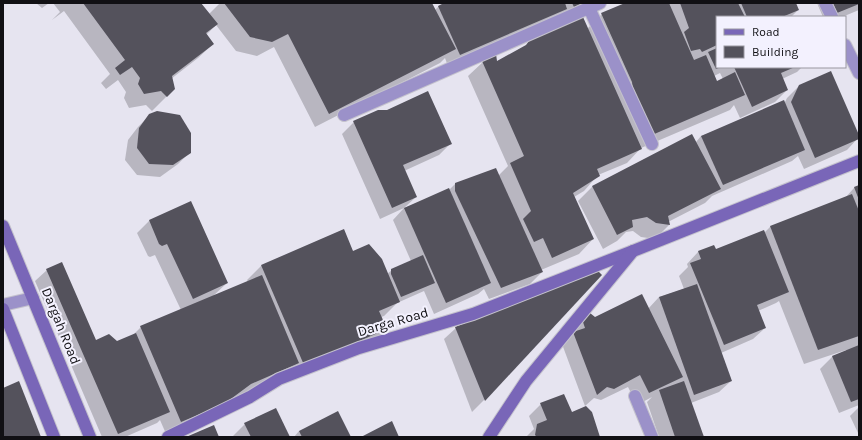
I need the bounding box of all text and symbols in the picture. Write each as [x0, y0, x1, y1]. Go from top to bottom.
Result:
legend [716, 16, 846, 68]
text: Road [752, 25, 780, 39]
text: Building [752, 45, 799, 59]
street label: Dargah Road [38, 285, 84, 367]
street label: Darga Road [356, 304, 430, 340]

